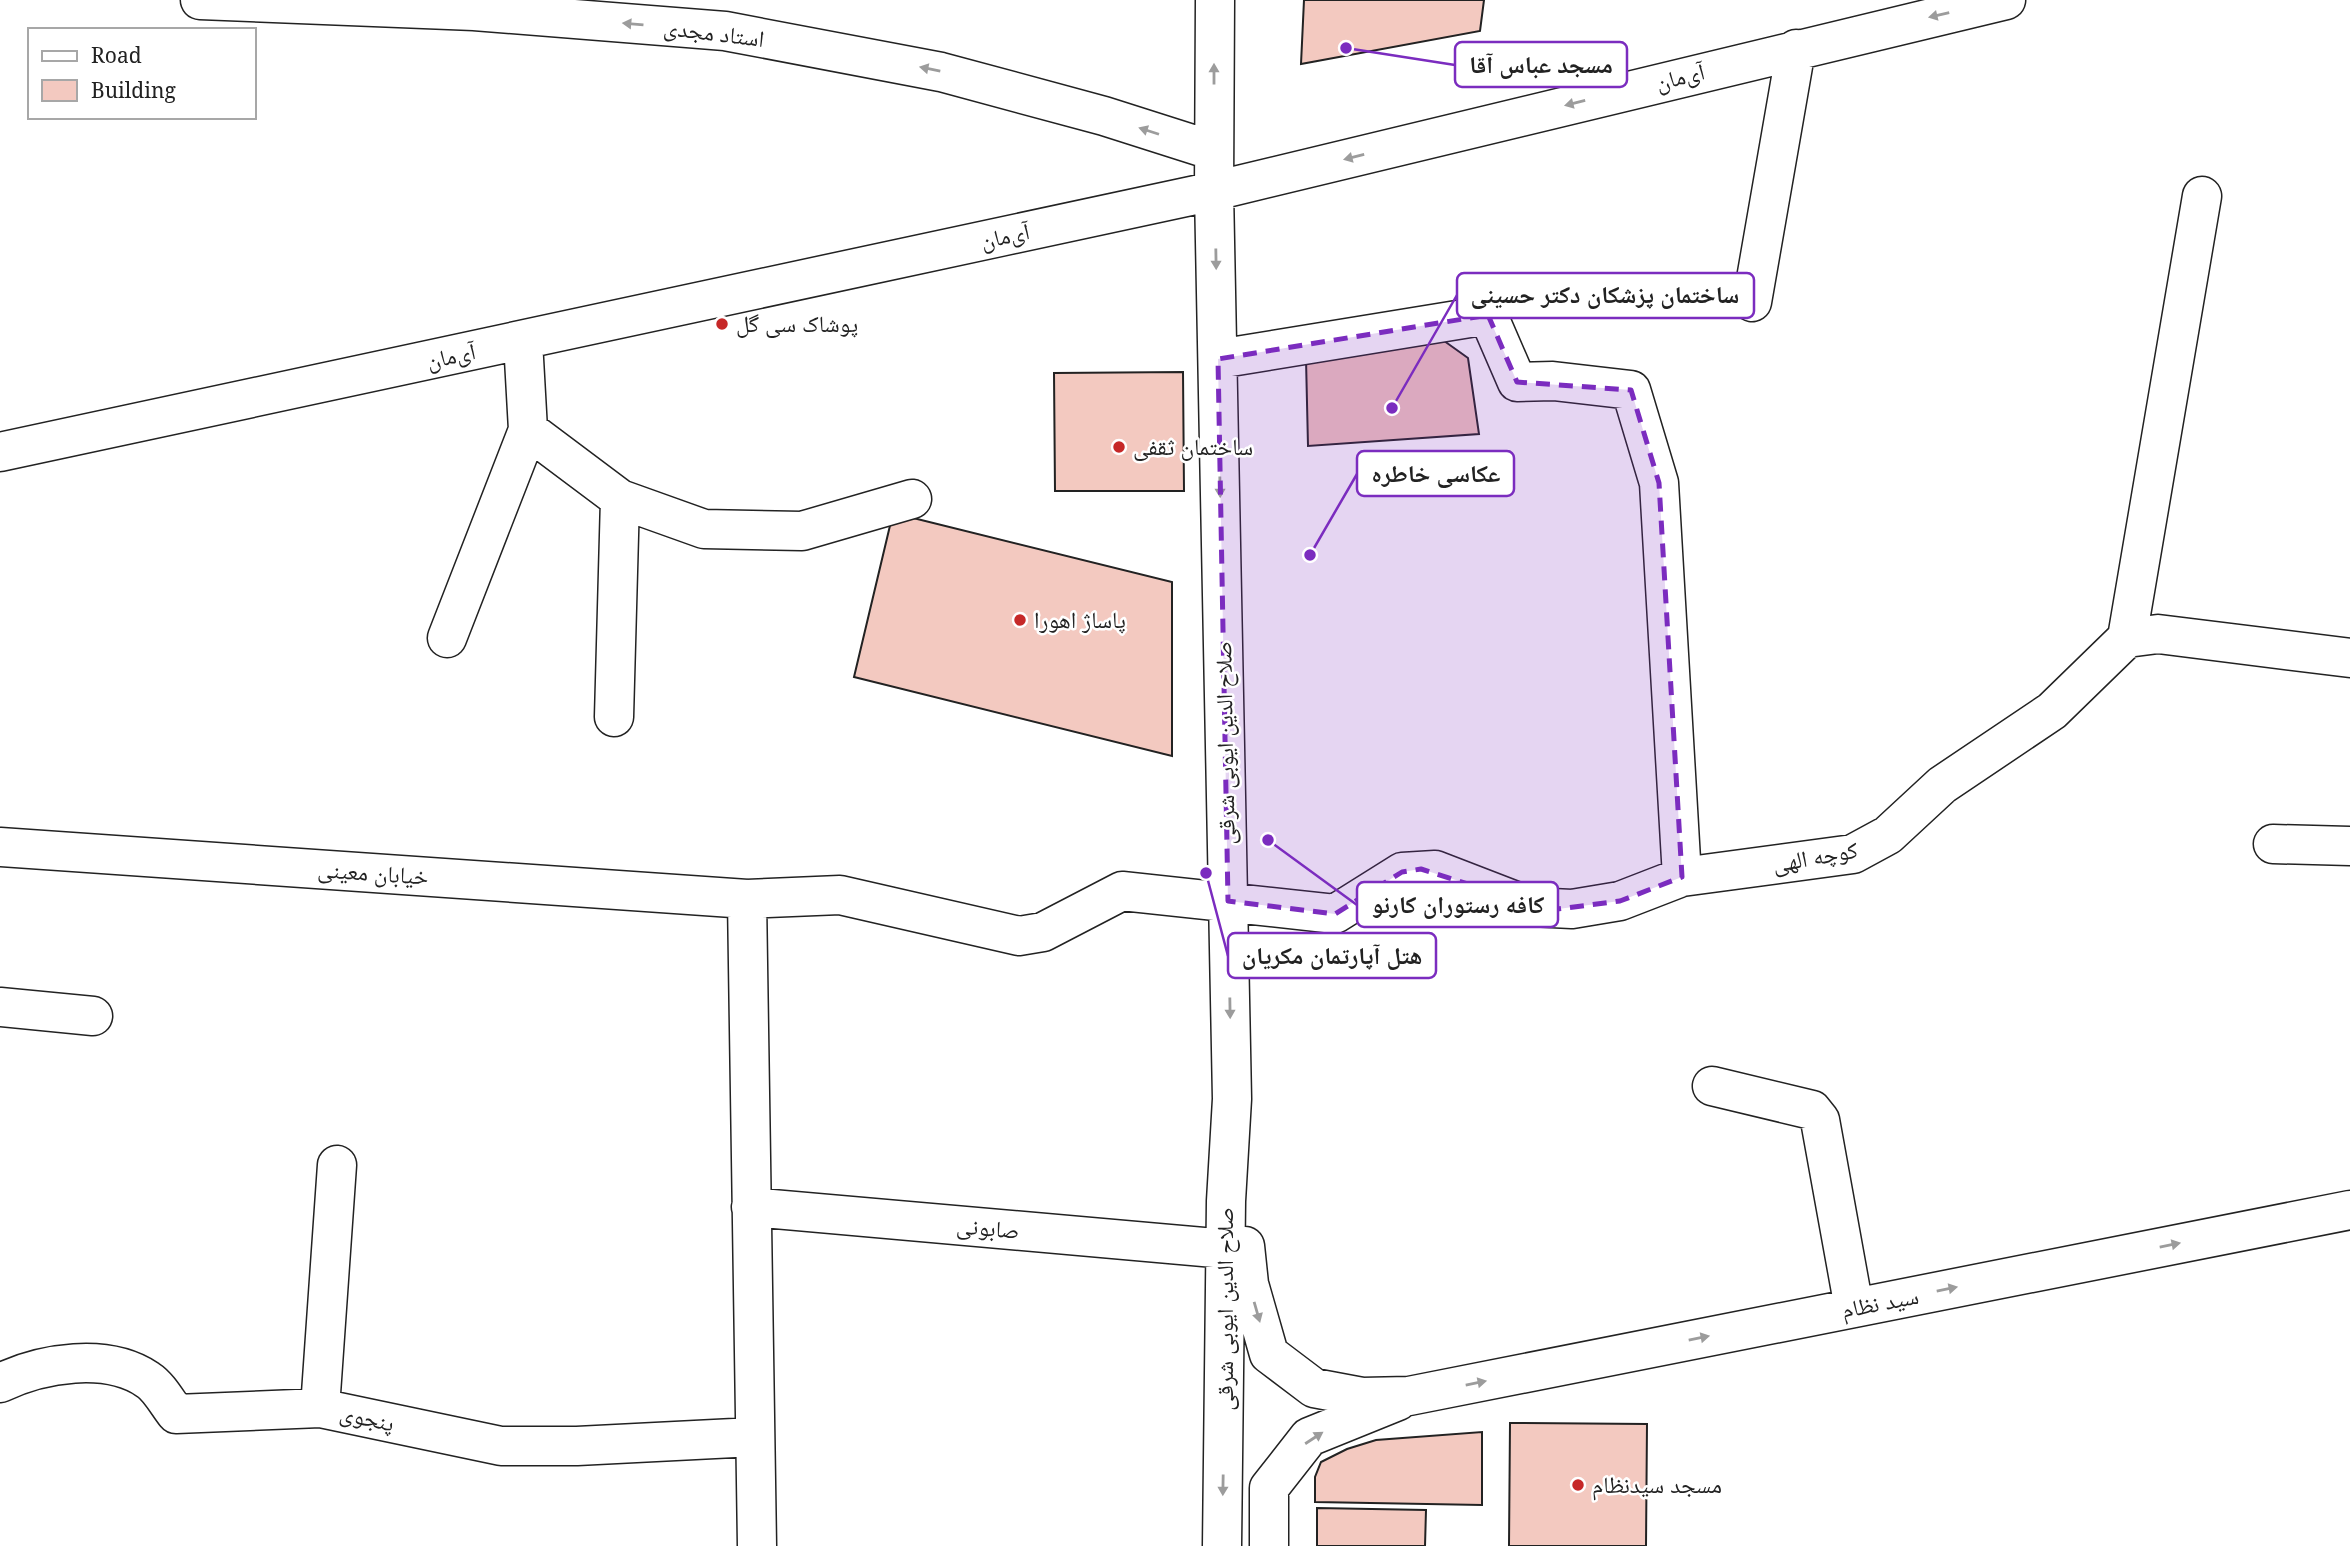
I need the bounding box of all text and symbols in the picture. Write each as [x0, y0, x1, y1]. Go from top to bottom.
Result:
street label: استاد مجدی [662, 10, 766, 54]
one-way arrow [1928, 10, 1950, 21]
one-way arrow [622, 18, 644, 29]
legend [28, 28, 256, 119]
text: Road [91, 41, 142, 69]
callout: مسجد عباس آقا [1455, 42, 1627, 87]
text: مسجد عباس آقا [1469, 47, 1613, 80]
street label: آی‌مان [1652, 54, 1709, 98]
one-way arrow [1209, 63, 1220, 85]
one-way arrow [919, 64, 941, 75]
text: Building [91, 76, 176, 104]
one-way arrow [1564, 98, 1586, 109]
one-way arrow [1138, 125, 1159, 135]
one-way arrow [1343, 152, 1365, 163]
street label: آی‌مان [977, 214, 1033, 256]
one-way arrow [1210, 249, 1221, 271]
callout: ساختمان پزشکان دکتر حسینی [1457, 273, 1754, 318]
text: ساختمان پزشکان دکتر حسینی [1471, 277, 1739, 310]
place label: پوشاک سی گل [736, 307, 858, 339]
marker: پوشاک سی گل [714, 316, 730, 332]
street label: آی‌مان [423, 334, 479, 376]
place label: ساختمان ثقفی [1133, 430, 1253, 462]
marker: ساختمان ثقفی [1111, 439, 1127, 455]
callout: عکاسی خاطره [1357, 451, 1514, 496]
text: عکاسی خاطره [1372, 456, 1500, 489]
one-way arrow [1215, 476, 1226, 498]
place label: پاساژ اهورا [1034, 603, 1126, 635]
marker: پاساژ اهورا [1012, 612, 1028, 628]
street label: صلاح الدین ایوبی شرقی [1206, 641, 1242, 845]
street label: کوچه الهی [1770, 833, 1861, 879]
street label: خیابان معینی [317, 852, 430, 892]
callout: کافه رستوران کارنو [1357, 882, 1558, 927]
text: کافه رستوران کارنو [1372, 887, 1545, 920]
callout: هتل آپارتمان مکریان [1228, 933, 1436, 978]
text: هتل آپارتمان مکریان [1242, 938, 1422, 971]
one-way arrow [1224, 997, 1236, 1019]
street label: صلاح الدین ایوبی شرقی [1208, 1207, 1240, 1411]
street label: صابونی [955, 1208, 1021, 1246]
one-way arrow [2159, 1240, 2181, 1251]
street label: سید نظام [1838, 1279, 1921, 1326]
one-way arrow [1936, 1284, 1958, 1295]
one-way arrow [1252, 1302, 1262, 1323]
one-way arrow [1689, 1333, 1711, 1344]
one-way arrow [1465, 1377, 1487, 1388]
street label: پنجوی [337, 1396, 397, 1438]
one-way arrow [1304, 1432, 1324, 1445]
place label: مسجد سیدنظام [1592, 1468, 1722, 1501]
one-way arrow [1218, 1475, 1229, 1497]
marker: مسجد سیدنظام [1570, 1477, 1586, 1493]

